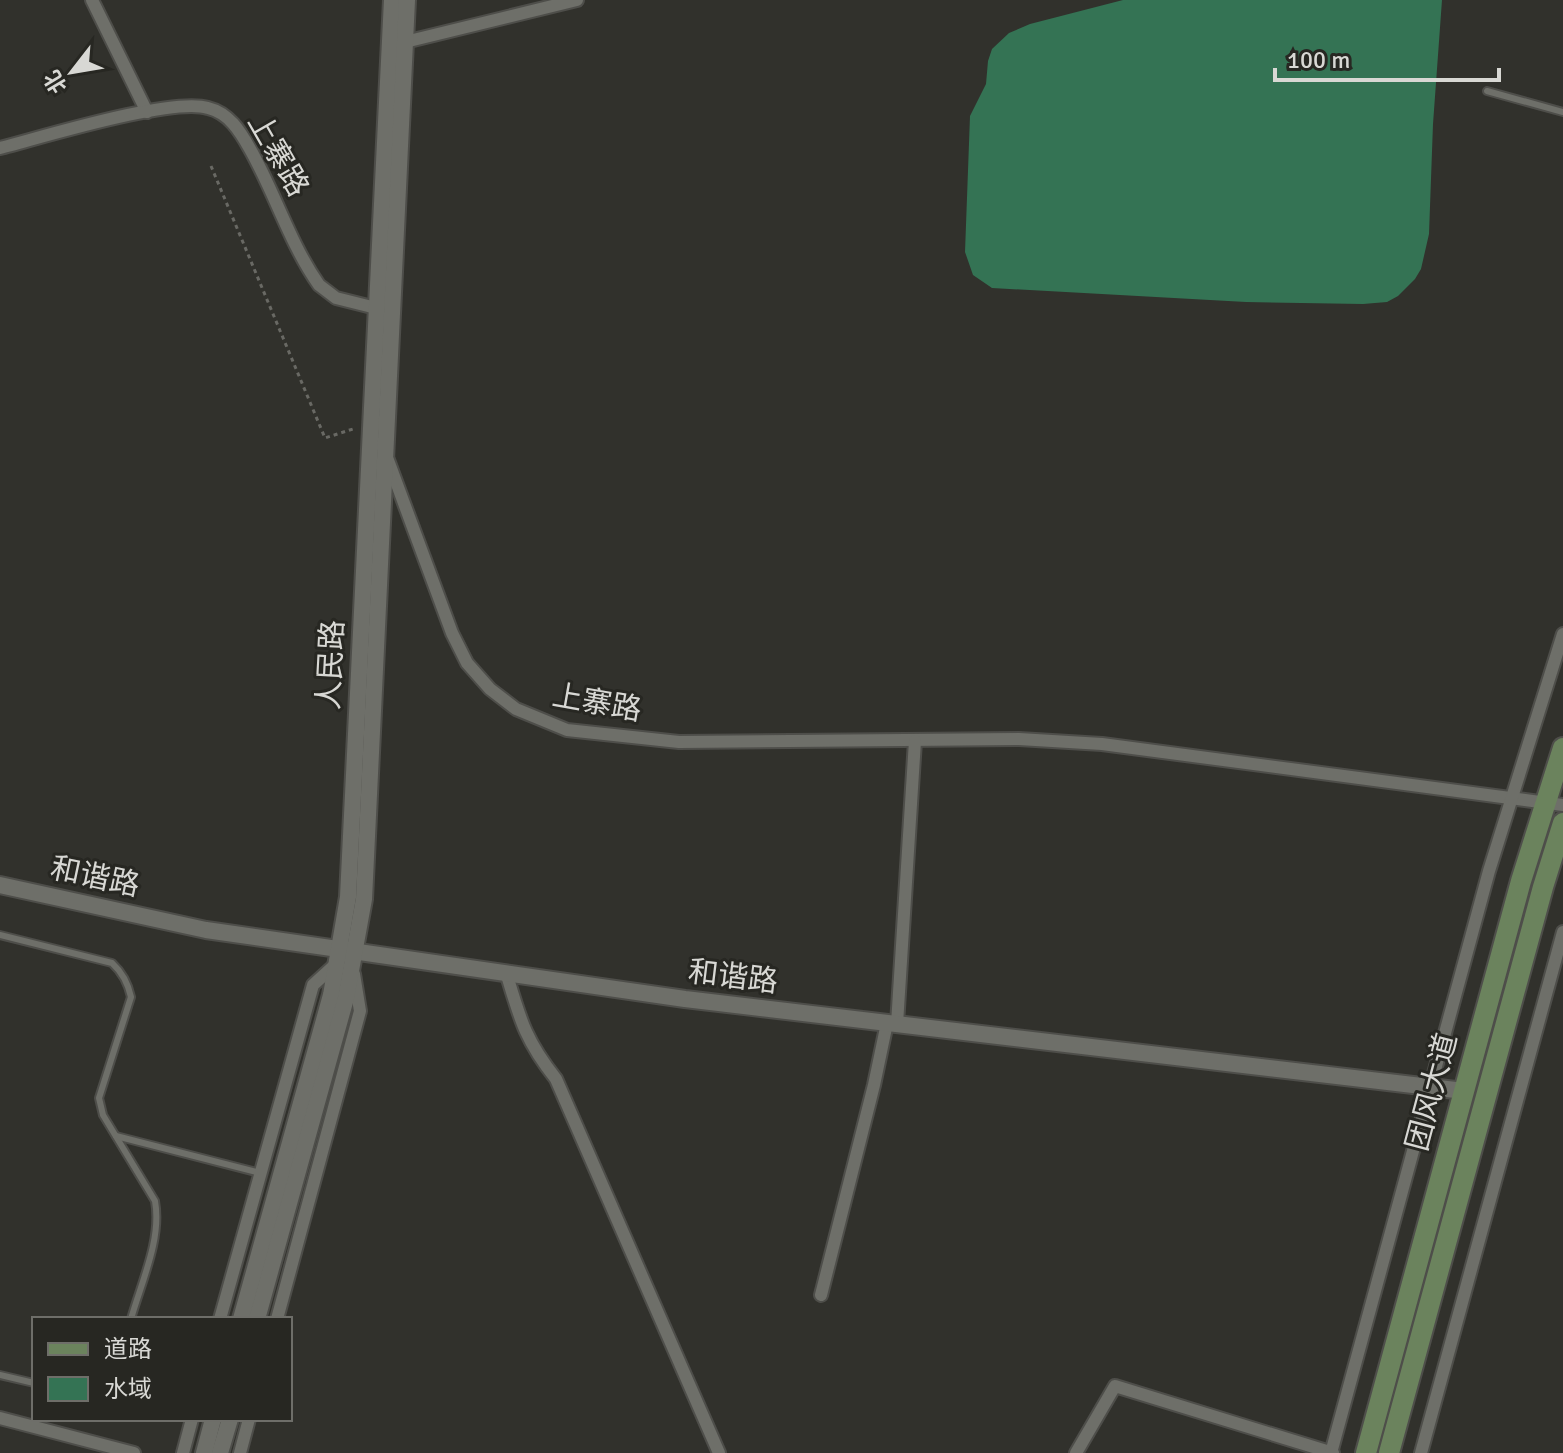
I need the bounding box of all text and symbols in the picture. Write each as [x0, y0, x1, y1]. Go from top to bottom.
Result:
north arrow [32, 32, 112, 112]
scale bar [1275, 32, 1499, 82]
text: 100 m [1287, 45, 1350, 75]
text: 北 [38, 66, 73, 98]
street label: 上寨路 [239, 107, 317, 203]
street label: 人民路 [310, 619, 352, 711]
street label: 上寨路 [549, 677, 645, 729]
street label: 和谐路 [47, 850, 143, 904]
street label: 和谐路 [686, 953, 780, 1001]
street label: 团风大道 [1399, 1029, 1465, 1155]
legend [32, 1317, 292, 1421]
text: 道路 [104, 1334, 152, 1364]
text: 水域 [104, 1374, 152, 1404]

